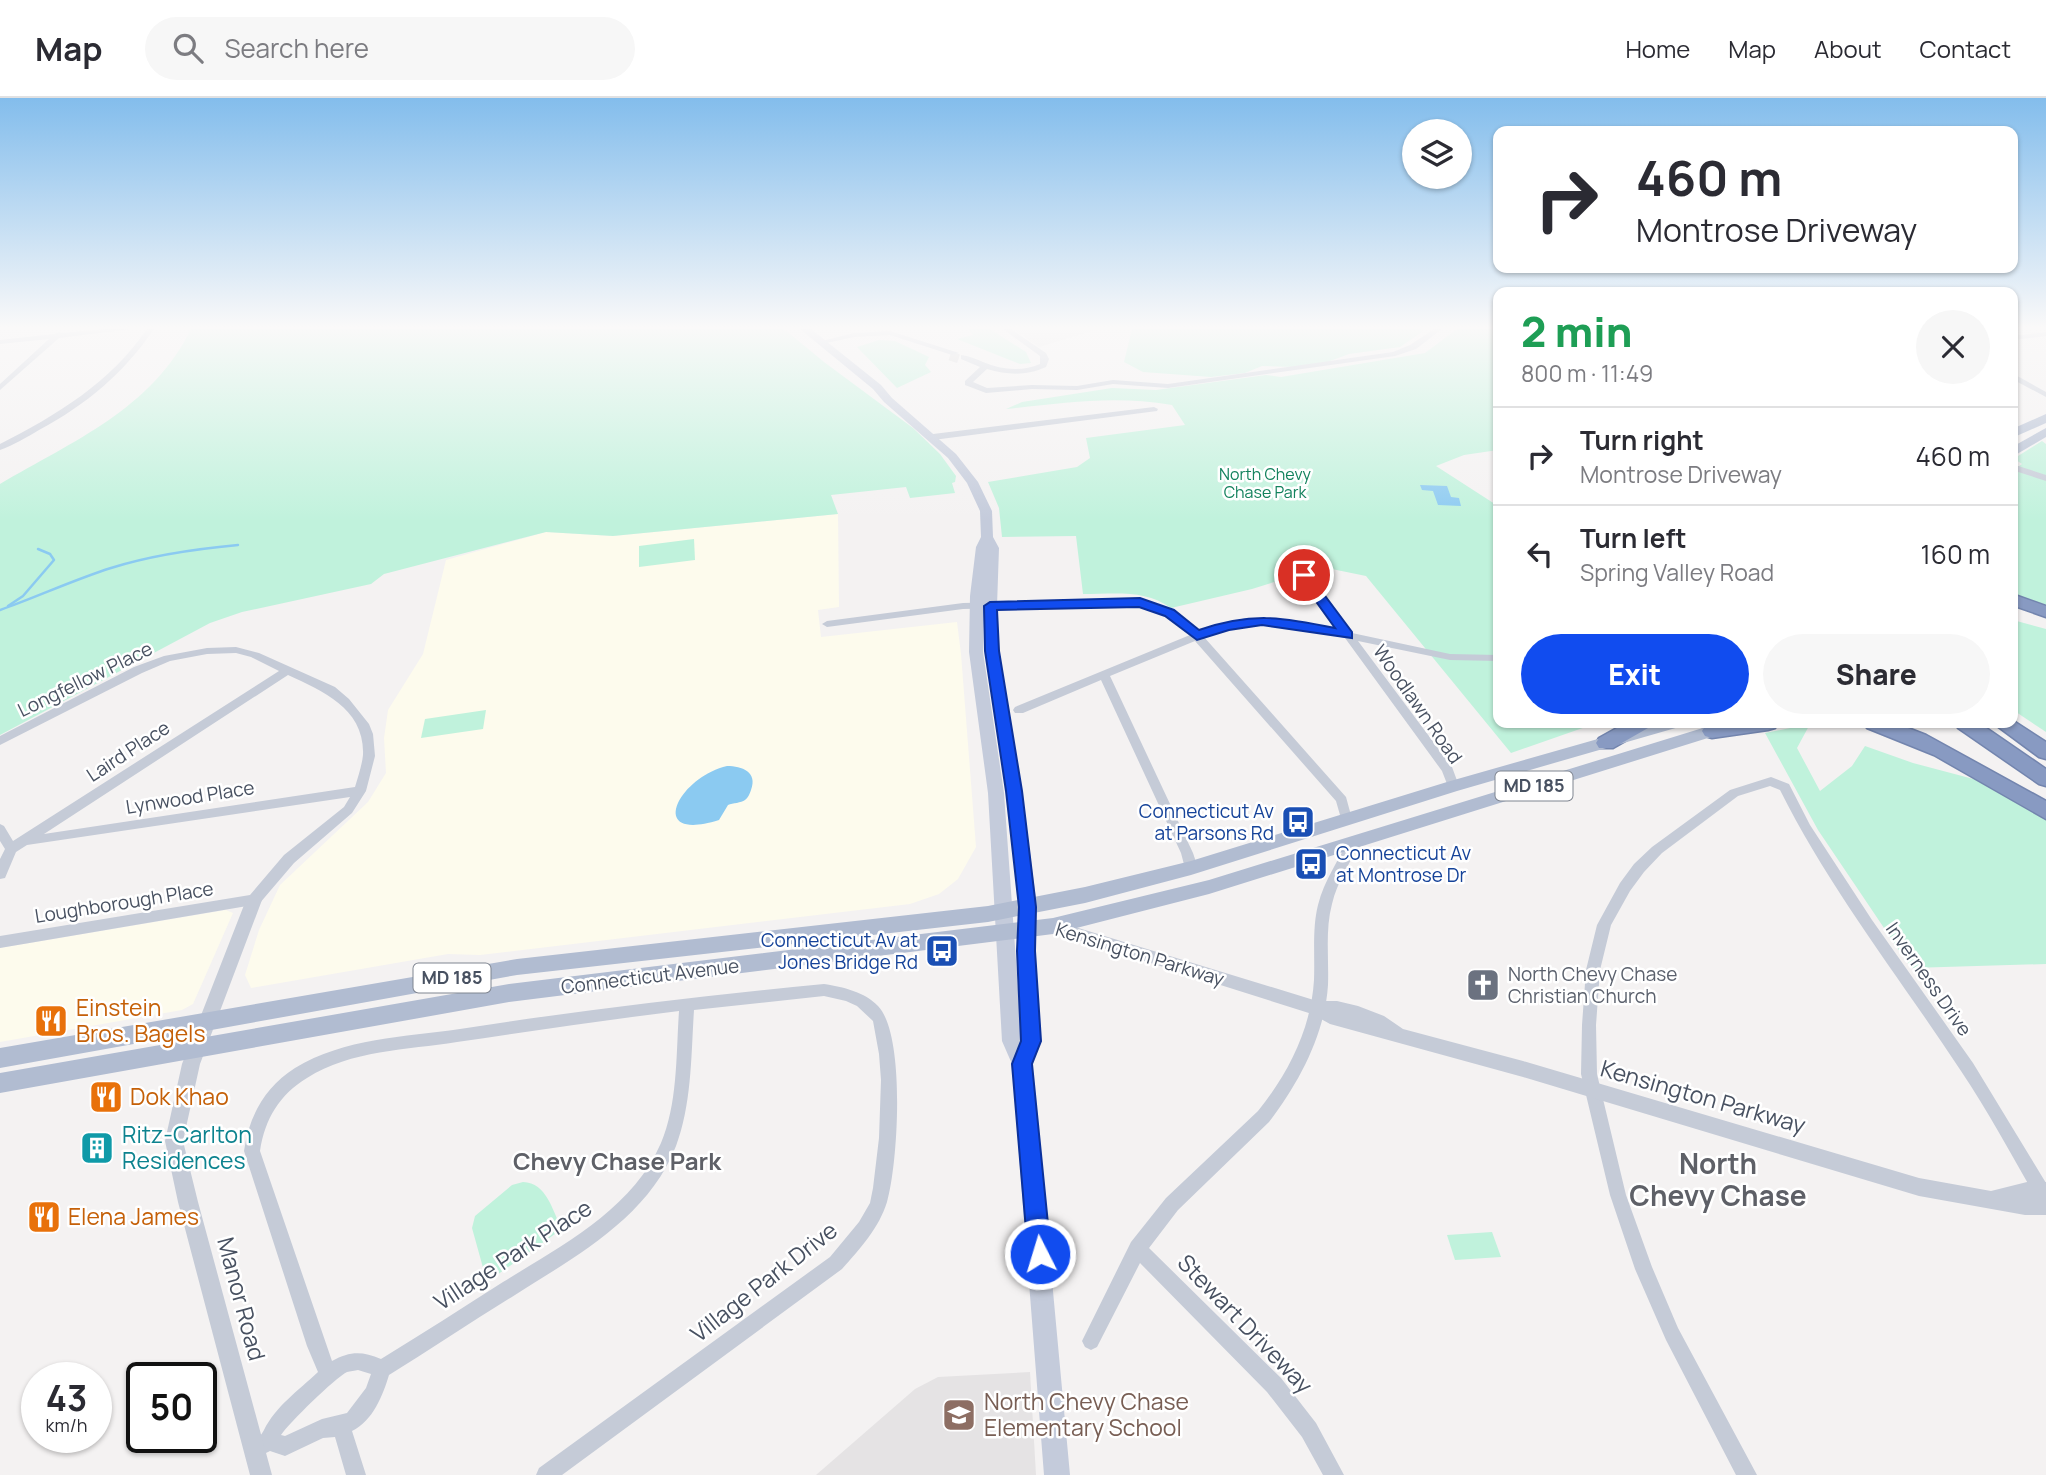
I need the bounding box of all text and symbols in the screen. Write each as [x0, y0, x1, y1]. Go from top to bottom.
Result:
search box [145, 17, 635, 80]
text: Map [35, 26, 103, 71]
icon: search [169, 29, 207, 67]
text: Search here [225, 30, 369, 66]
text: Home [1625, 32, 1690, 65]
text: Map [1728, 32, 1776, 65]
text: About [1814, 32, 1882, 65]
text: Contact [1920, 32, 2011, 65]
map controls [1402, 119, 1472, 189]
button: layers [1402, 119, 1472, 189]
text: 460 m [1636, 144, 1782, 211]
icon: right [1521, 154, 1612, 245]
text: Montrose Driveway [1636, 208, 1917, 252]
text: 2 min [1521, 302, 1632, 360]
button: close [1916, 310, 1990, 384]
text: 800 m · 11:49 [1521, 357, 1653, 389]
text: Turn right [1580, 422, 1704, 458]
icon: right [1521, 437, 1559, 475]
text: 460 m [1915, 438, 1990, 474]
text: Montrose Driveway [1580, 458, 1782, 490]
park label: North Chevy Chase Park [1219, 463, 1311, 503]
text: Turn left [1580, 520, 1687, 556]
icon: left [1521, 535, 1559, 573]
text: 160 m [1921, 536, 1990, 572]
pin [1274, 545, 1334, 605]
icon: arrive [1285, 556, 1323, 594]
text: Spring Valley Road [1580, 556, 1774, 588]
button: Exit [1521, 634, 1749, 714]
button: Share [1763, 634, 1990, 714]
street label: Longfellow Place [13, 635, 157, 723]
street label: Woodlawn Road [1367, 639, 1469, 769]
street label: Laird Place [81, 714, 175, 788]
road number: MD 185 [1496, 772, 1572, 800]
street label: Lynwood Place [124, 774, 256, 820]
place label: Connecticut Av at Parsons Rd [1139, 798, 1274, 846]
bus stop icon: Connecticut Av at Parsons Rd [1279, 803, 1317, 841]
place label: Connecticut Av at Montrose Dr [1336, 840, 1471, 888]
bus stop icon: Connecticut Av at Montrose Dr [1292, 845, 1330, 883]
street label: Loughborough Place [33, 875, 215, 929]
street label: Kensington Parkway [1053, 916, 1227, 992]
street label: Inverness Drive [1880, 917, 1978, 1041]
place label: Connecticut Av at Jones Bridge Rd [761, 927, 918, 975]
bus stop icon: Connecticut Av at Jones Bridge Rd [923, 932, 961, 970]
street label: Connecticut Avenue [559, 952, 741, 1000]
place label: North Chevy Chase Christian Church [1508, 961, 1677, 1009]
road number: MD 185 [414, 964, 490, 992]
church icon: North Chevy Chase Christian Church [1464, 966, 1502, 1004]
place label: Einstein Bros. Bagels [76, 991, 206, 1049]
restaurant icon: Einstein Bros. Bagels [32, 1002, 70, 1040]
street label: Kensington Parkway [1597, 1051, 1810, 1141]
restaurant icon: Dok Khao [87, 1078, 125, 1116]
place label: Dok Khao [130, 1080, 229, 1112]
place label: Ritz-Carlton Residences [122, 1118, 252, 1176]
building icon: Ritz-Carlton Residences [78, 1129, 116, 1167]
district label: Chevy Chase Park [513, 1144, 722, 1177]
district label: North Chevy Chase [1629, 1144, 1807, 1214]
street label: Village Park Place [427, 1191, 598, 1317]
restaurant icon: Elena James [25, 1198, 63, 1236]
place label: Elena James [68, 1200, 199, 1232]
street label: Village Park Drive [683, 1214, 843, 1349]
position arrow [1003, 1217, 1077, 1291]
street label: Manor Road [210, 1233, 274, 1364]
street label: Stewart Driveway [1171, 1247, 1321, 1400]
speed limit sign: 50 [126, 1362, 217, 1453]
text: 43 [46, 1374, 87, 1422]
place label: North Chevy Chase Elementary School [984, 1385, 1189, 1443]
school or university icon: North Chevy Chase Elementary School [940, 1396, 978, 1434]
text: km/h [46, 1413, 87, 1437]

